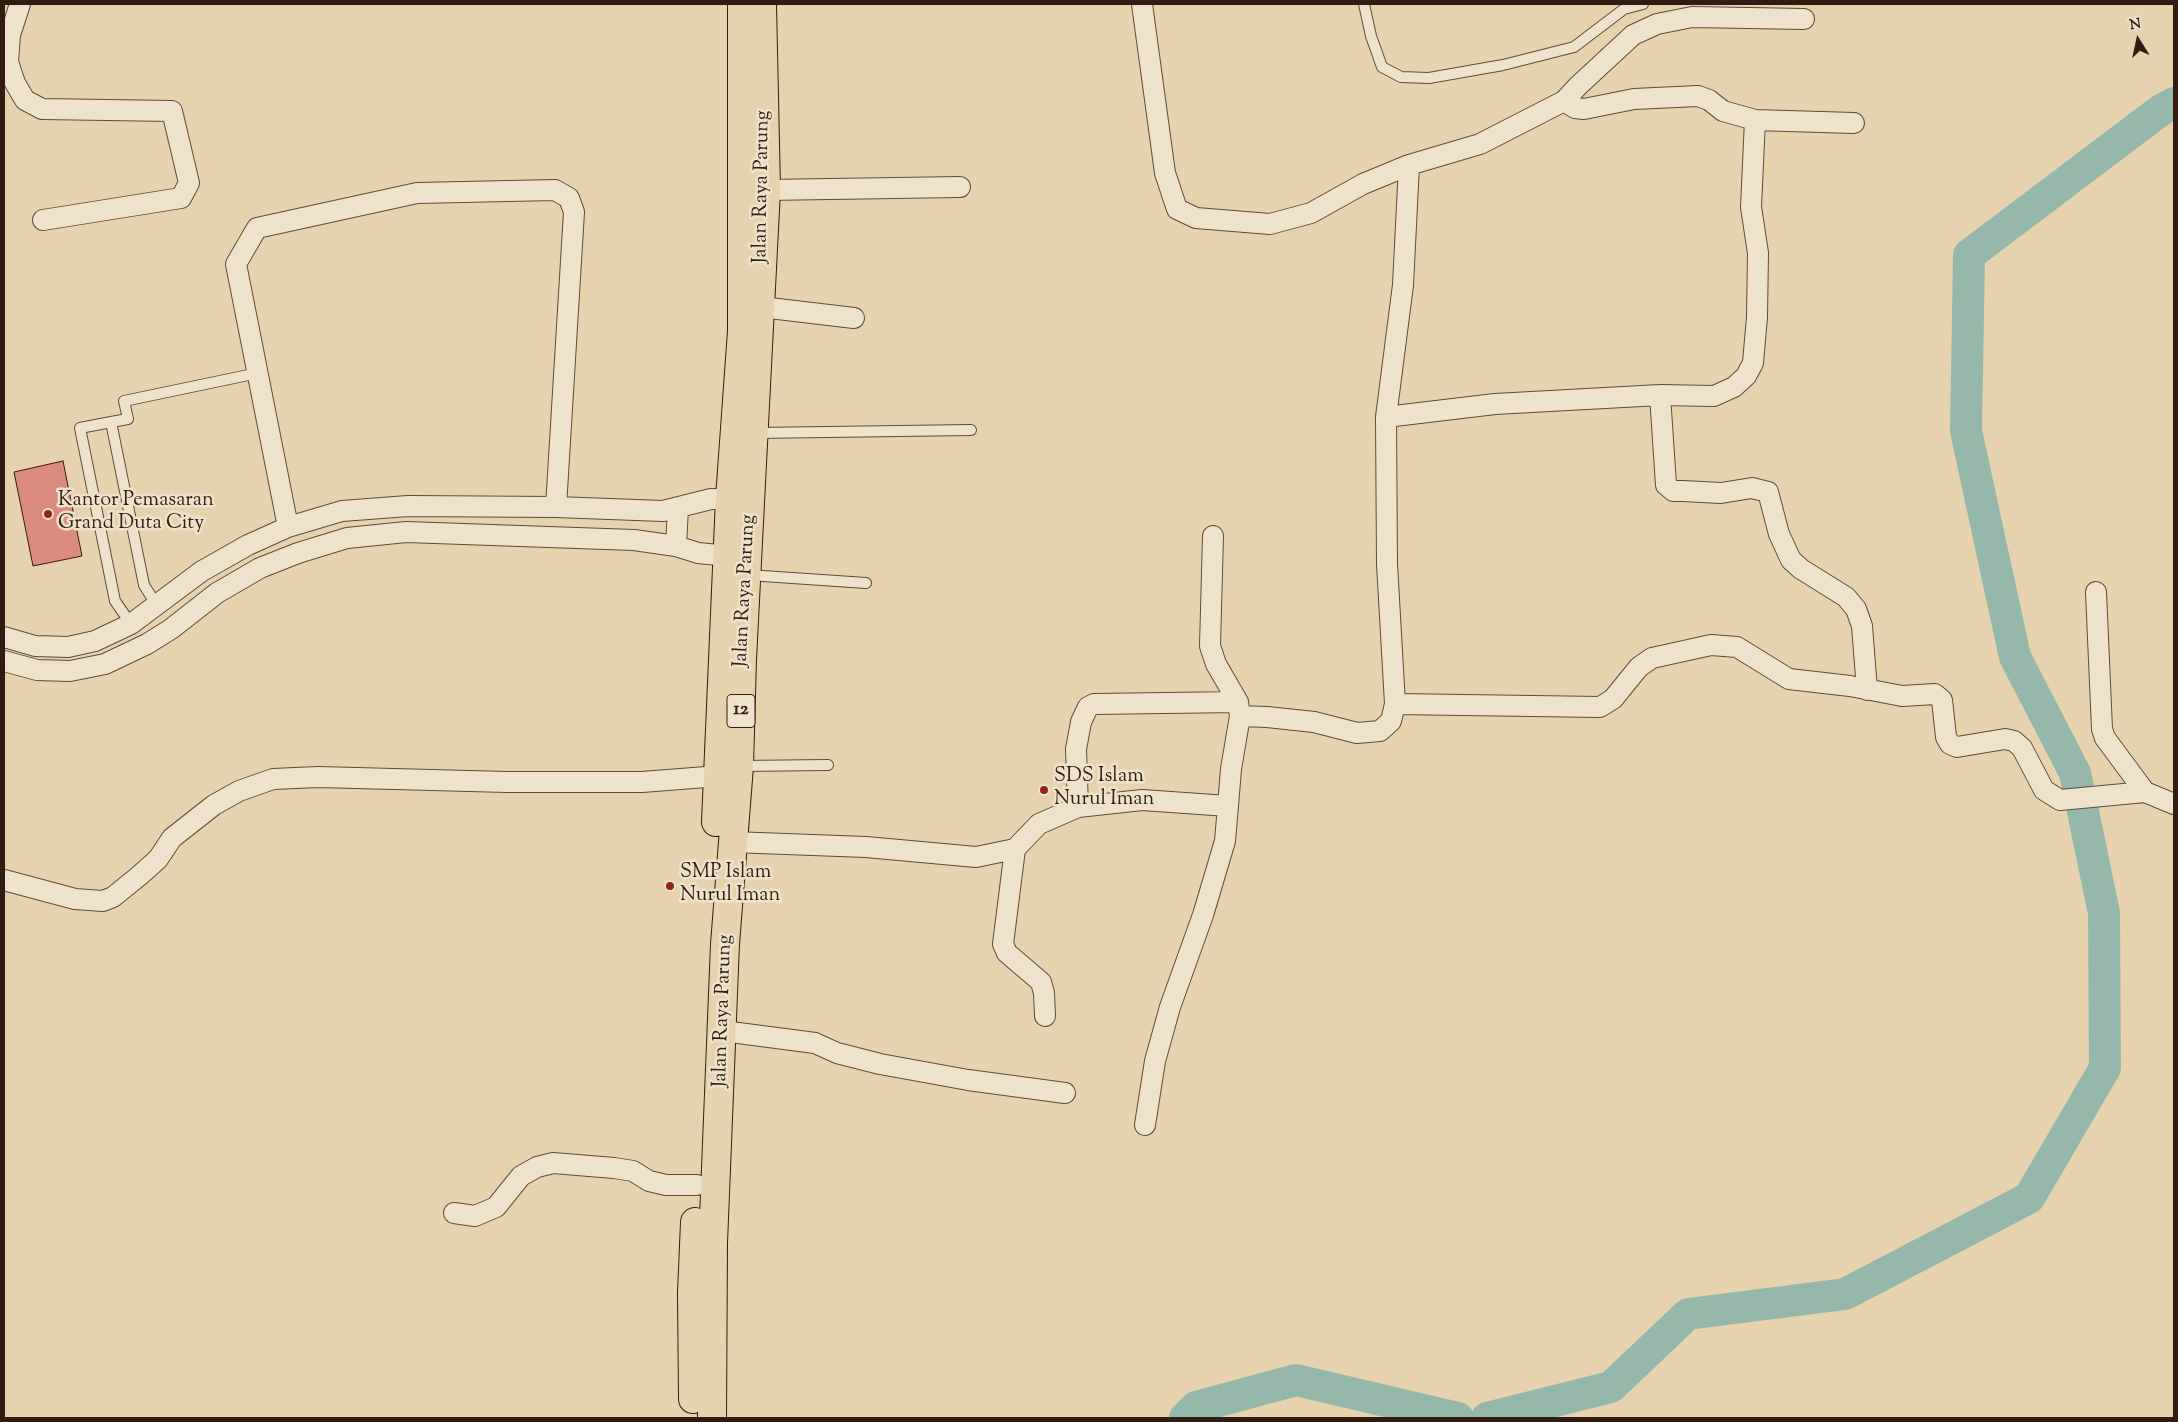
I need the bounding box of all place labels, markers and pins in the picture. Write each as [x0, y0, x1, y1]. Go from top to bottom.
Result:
place label: Kantor Pemasaran Grand Duta City [58, 490, 214, 537]
marker: Kantor Pemasaran Grand Duta City [42, 508, 54, 520]
place label: SDS Islam Nurul Iman [1054, 766, 1154, 813]
marker: SDS Islam Nurul Iman [1038, 784, 1050, 796]
place label: SMP Islam Nurul Iman [680, 862, 780, 909]
marker: SMP Islam Nurul Iman [664, 880, 676, 892]

